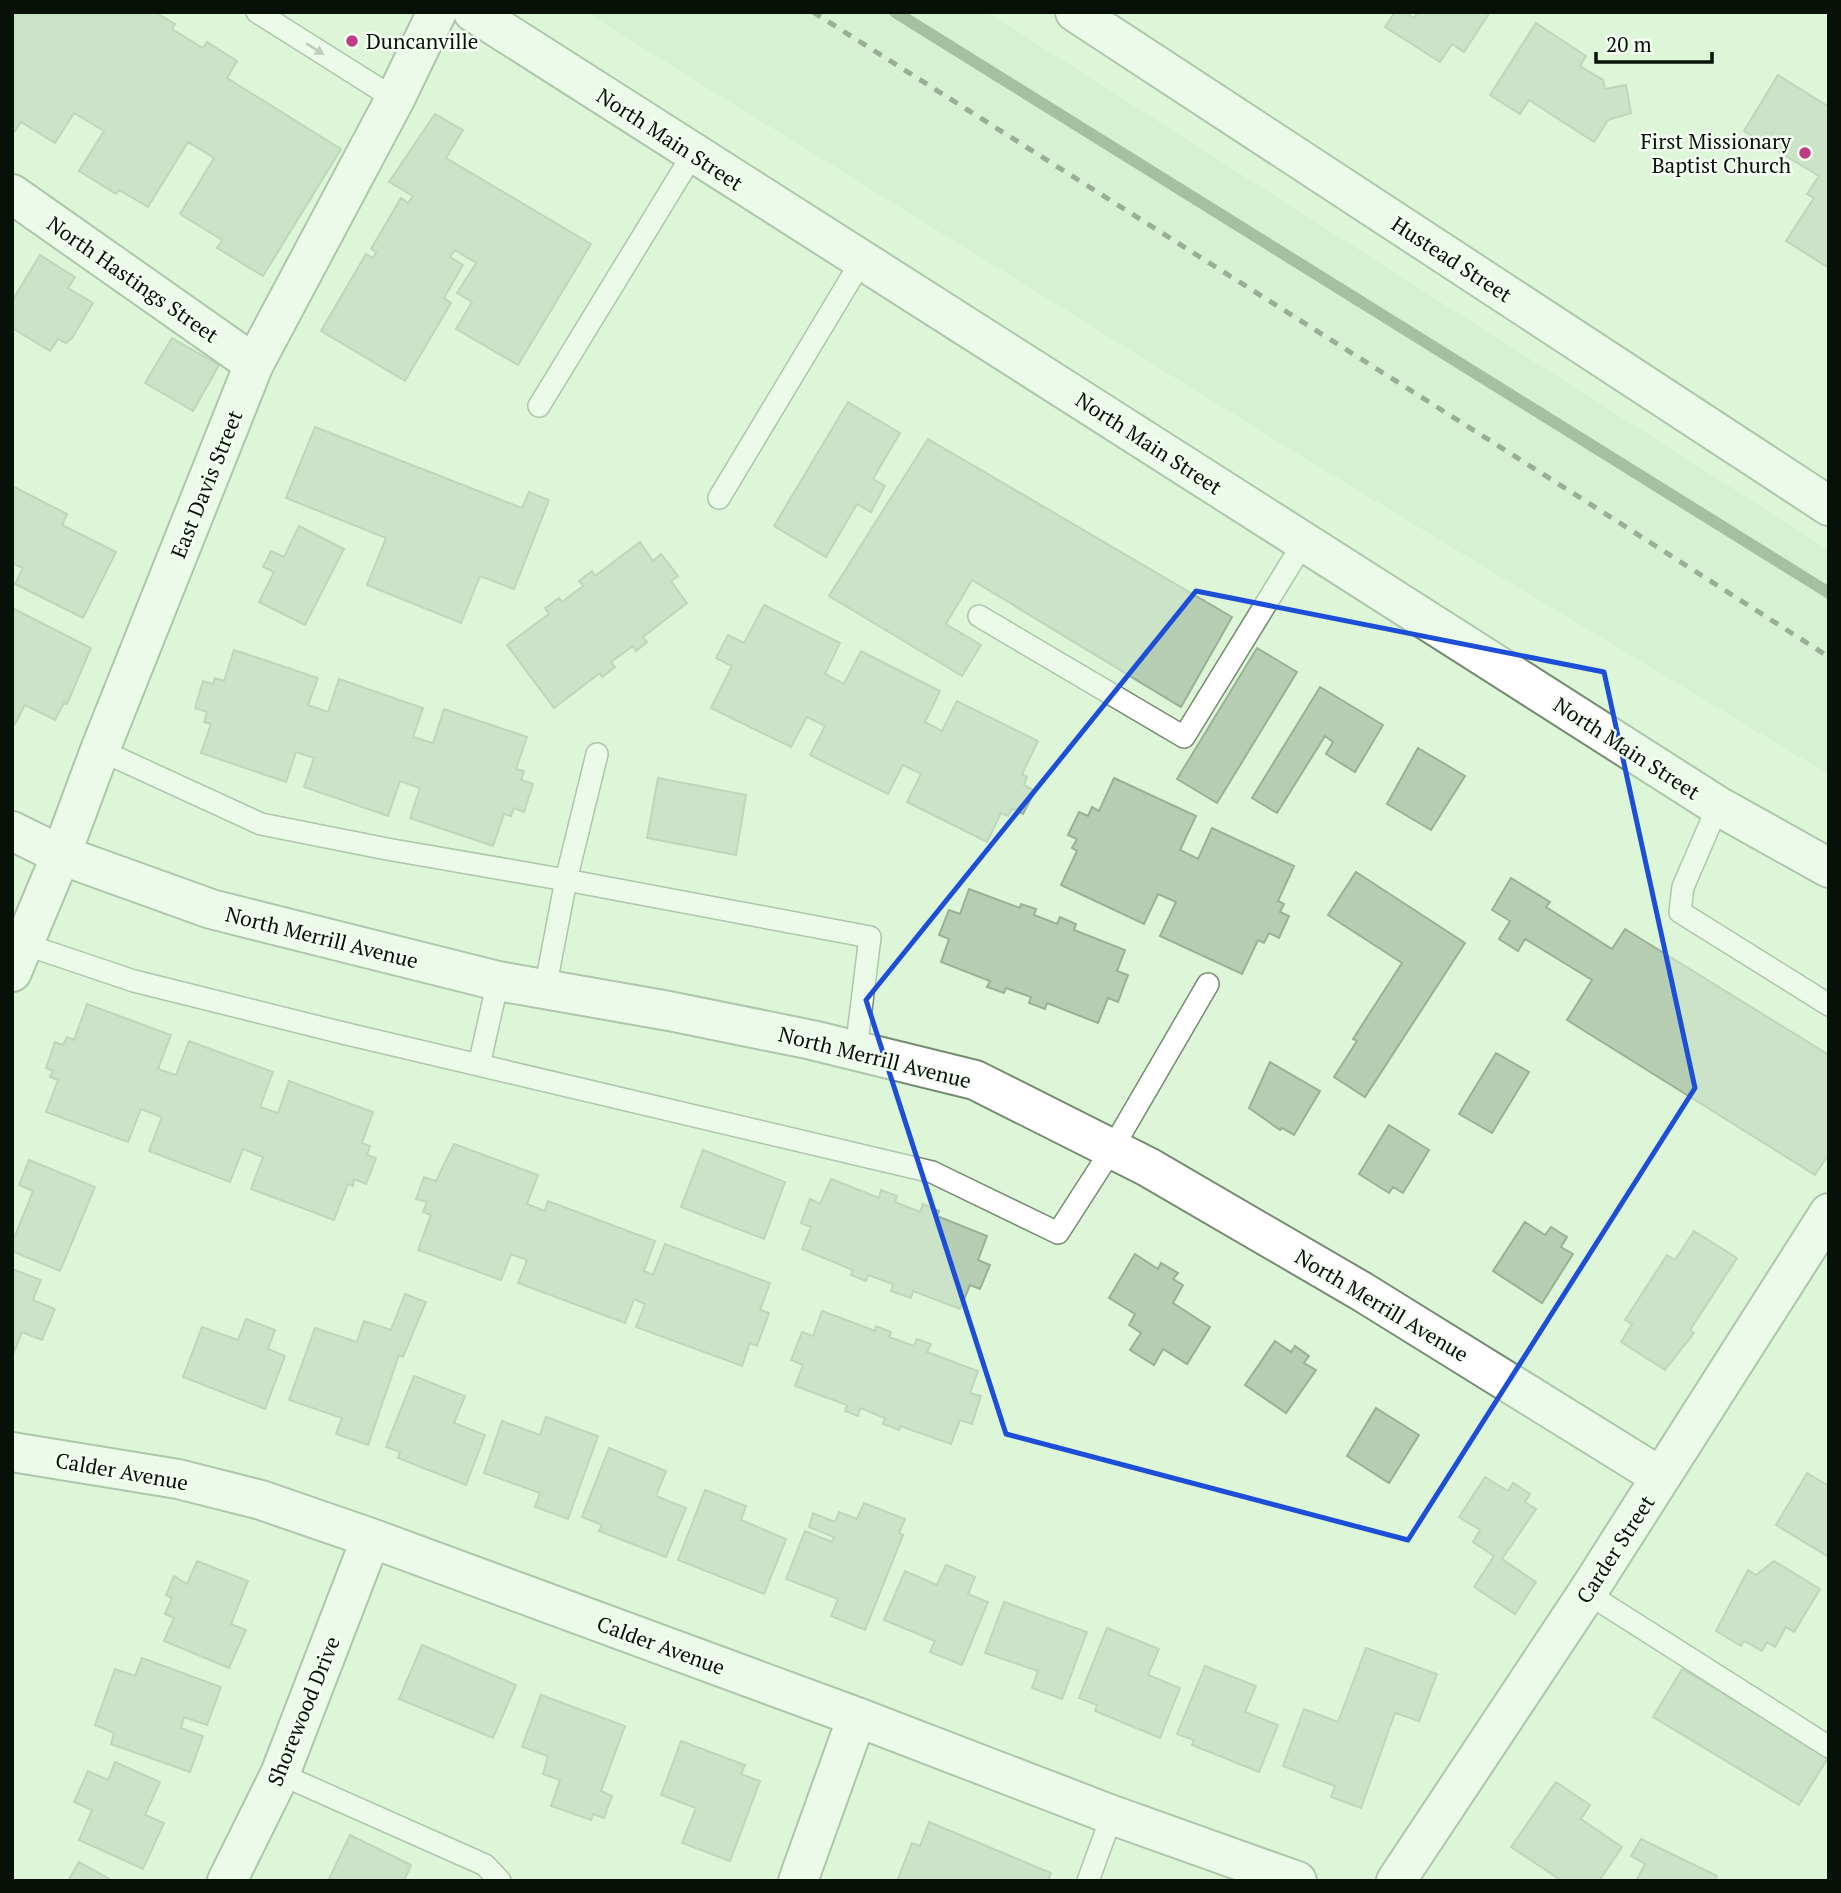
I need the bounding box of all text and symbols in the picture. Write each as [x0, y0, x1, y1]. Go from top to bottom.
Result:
scale bar [1596, 21, 1712, 65]
place label: Duncanville [366, 27, 478, 55]
text: 20 m [1606, 30, 1652, 58]
marker: Duncanville [344, 33, 360, 49]
one-way arrow [305, 42, 324, 55]
street label: North Main Street [592, 81, 749, 197]
place label: First Missionary Baptist Church [1640, 127, 1791, 179]
marker: First Missionary Baptist Church [1797, 145, 1813, 161]
street label: North Hastings Street [42, 209, 224, 349]
street label: Hustead Street [1386, 210, 1518, 308]
street label: North Main Street [1071, 385, 1228, 501]
street label: East Davis Street [164, 406, 249, 562]
street label: North Main Street [1549, 690, 1706, 806]
street label: North Merrill Avenue [223, 900, 421, 974]
street label: North Merrill Avenue [776, 1020, 974, 1094]
street label: North Merrill Avenue [1290, 1242, 1474, 1368]
street label: Calder Avenue [53, 1446, 191, 1496]
street label: Carder Street [1570, 1489, 1661, 1608]
street label: Calder Avenue [593, 1609, 729, 1681]
street label: Shorewood Drive [260, 1632, 346, 1790]

